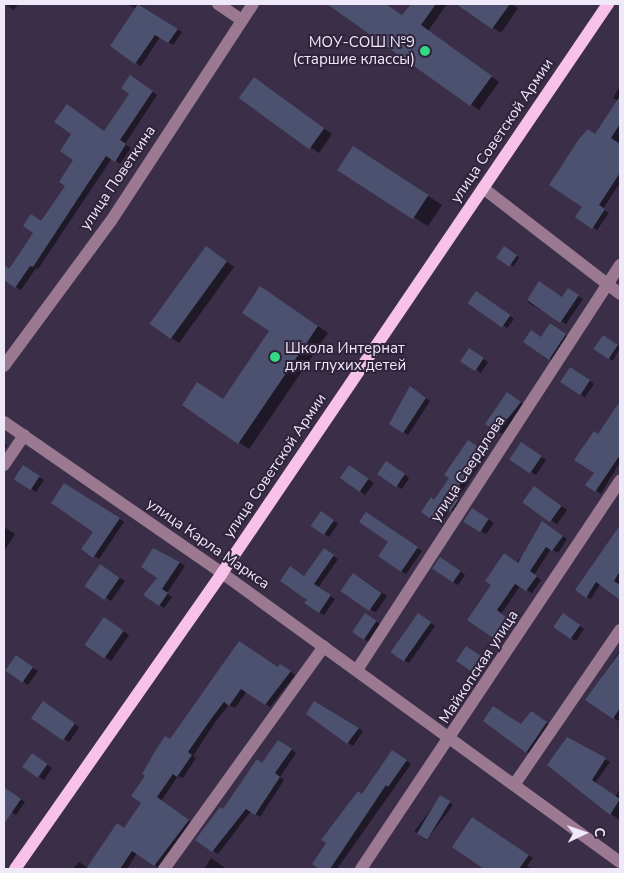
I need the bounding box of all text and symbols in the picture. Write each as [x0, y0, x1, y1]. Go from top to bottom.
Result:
place label: МОУ-СОШ №9 (старшие классы) [292, 33, 415, 68]
marker: МОУ-СОШ №9 (старшие классы) [419, 45, 431, 57]
street label: улица Советской Армии [447, 55, 557, 207]
street label: улица Поветкина [76, 122, 160, 234]
place label: Школа Интернат для глухих детей [285, 339, 406, 374]
marker: Школа Интернат для глухих детей [269, 351, 281, 363]
street label: улица Советской Армии [220, 390, 330, 542]
street label: улица Свердлова [427, 412, 509, 526]
street label: улица Карла Маркса [143, 495, 273, 593]
street label: Майкопская улица [436, 607, 522, 727]
north arrow [559, 808, 609, 858]
text: С [590, 827, 609, 837]

